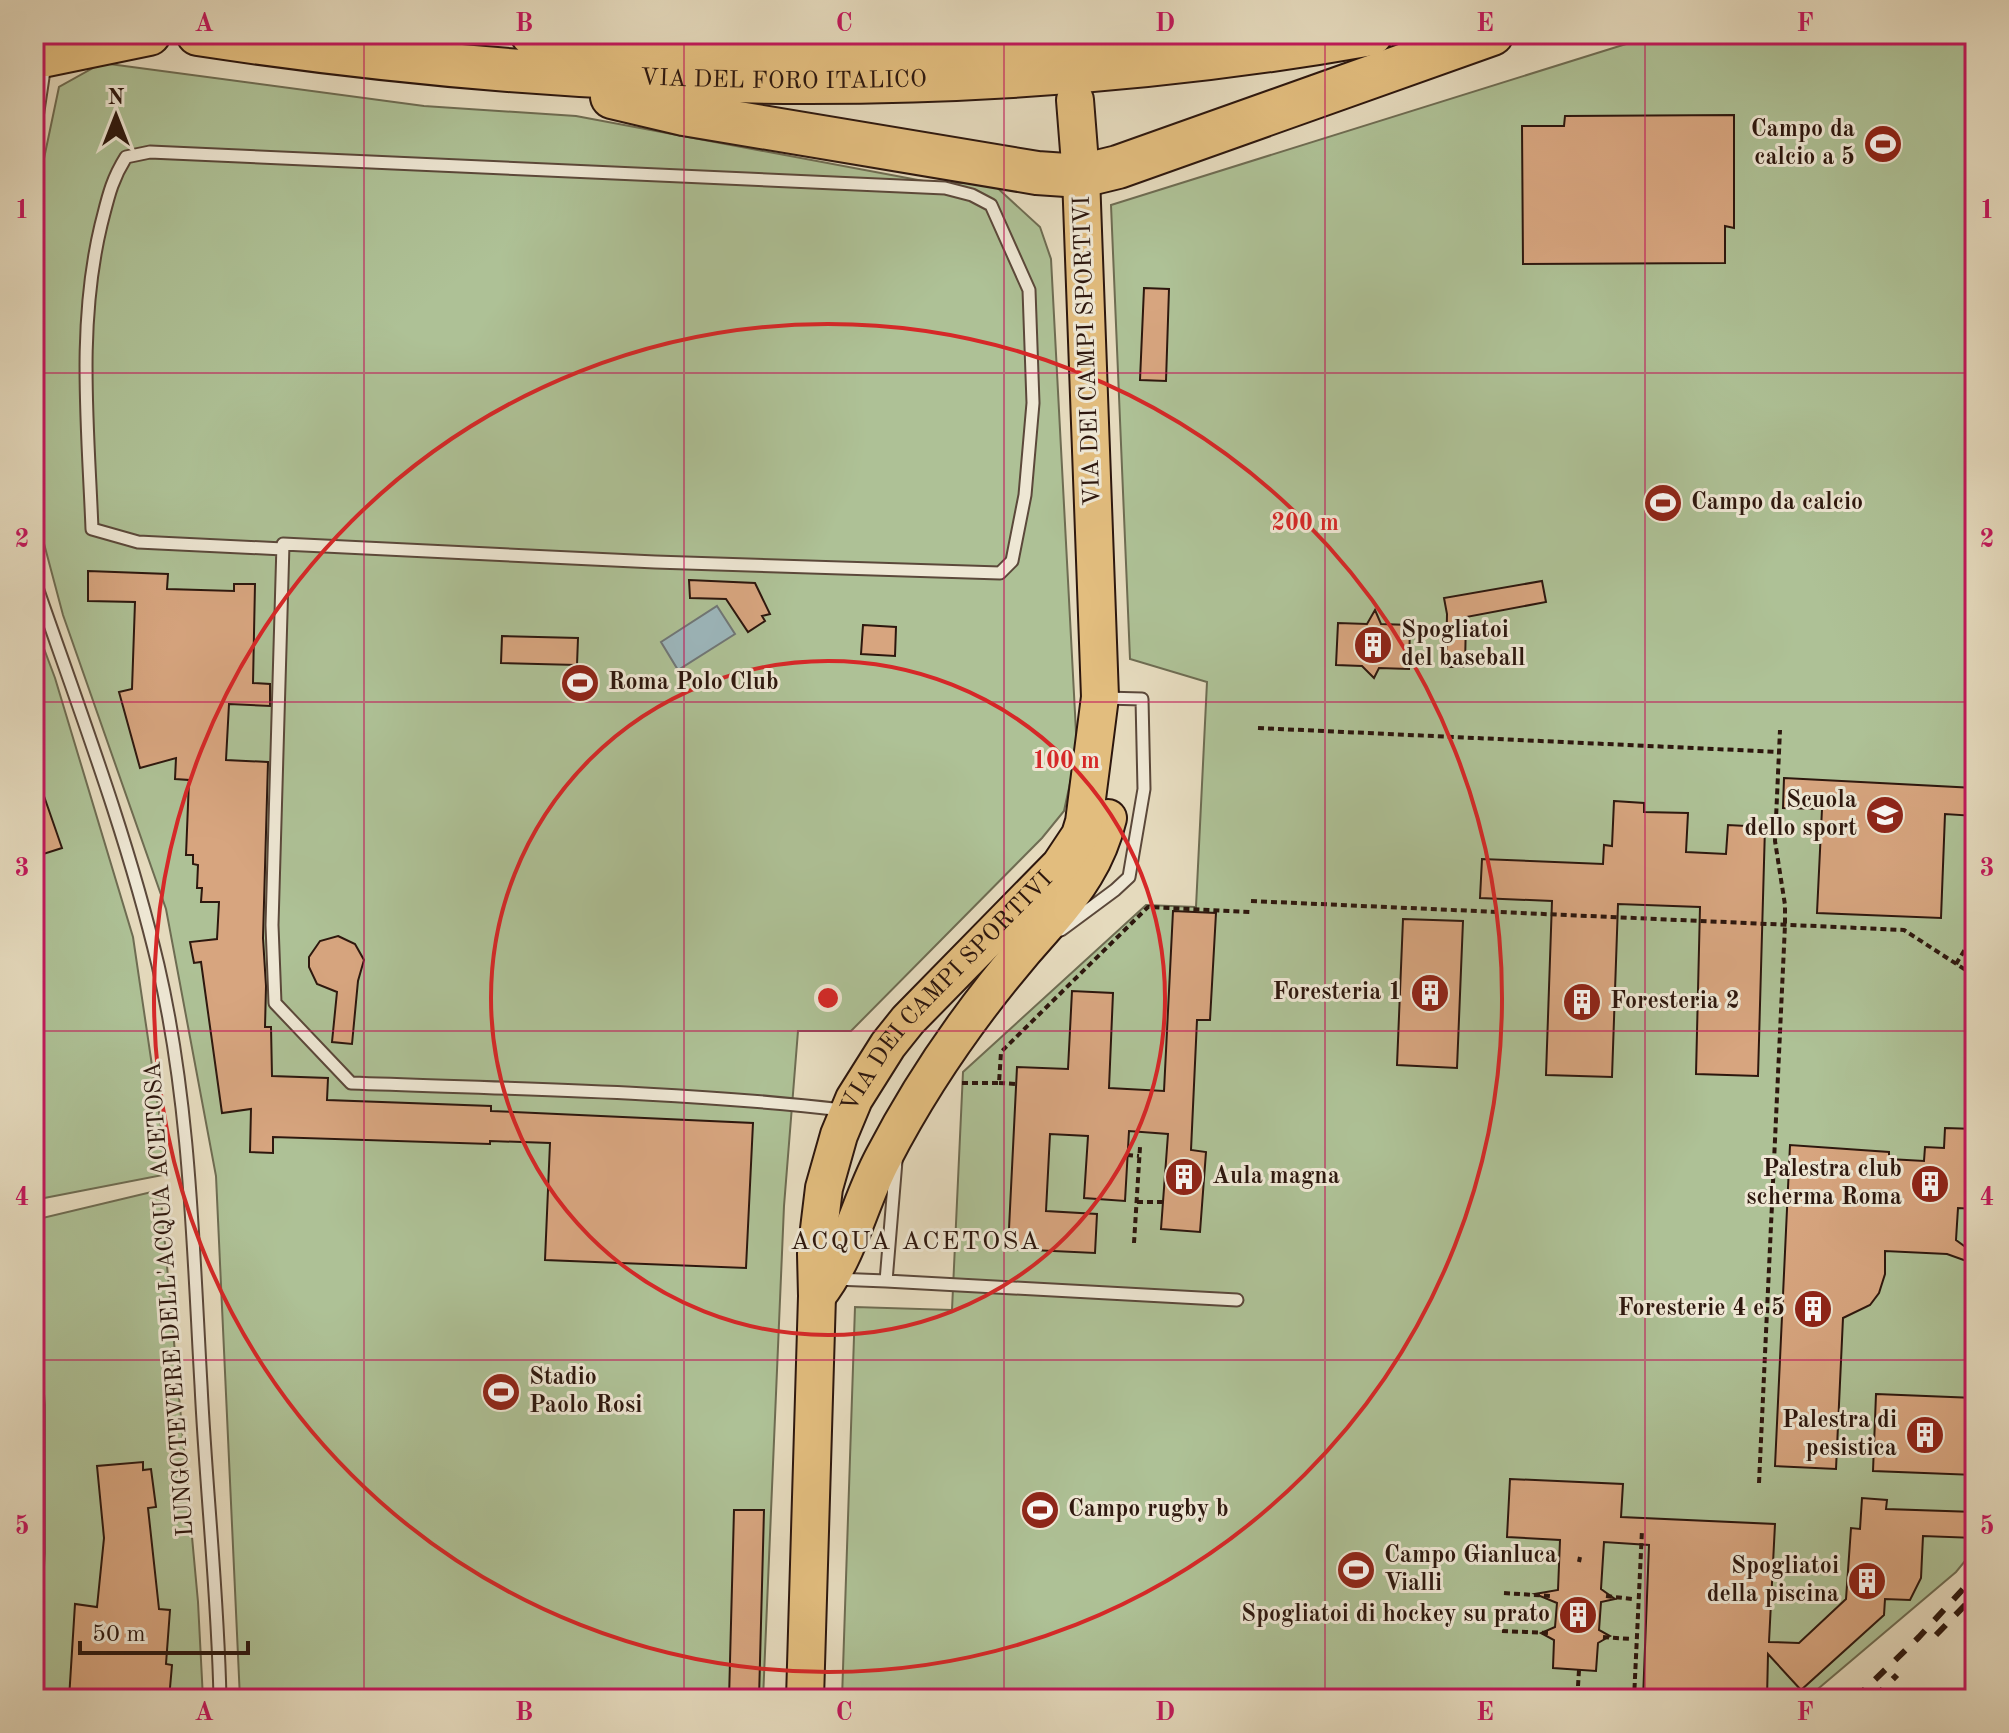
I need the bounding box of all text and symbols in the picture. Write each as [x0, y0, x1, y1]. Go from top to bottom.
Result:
text: A [194, 11, 214, 37]
text: B [515, 11, 533, 37]
text: C [835, 11, 853, 37]
text: D [1155, 11, 1175, 37]
text: E [1476, 11, 1494, 37]
text: F [1796, 11, 1814, 37]
street label: VIA DEL FORO ITALICO [640, 66, 927, 94]
north arrow [76, 76, 156, 156]
text: N [108, 87, 125, 109]
place label: Campo da calcio a 5 [1751, 118, 1855, 170]
sports icon: Campo da calcio a 5 [1862, 123, 1904, 165]
street label: VIA DEI CAMPI SPORTIVI [1071, 196, 1105, 506]
text: 1 [14, 198, 30, 224]
text: 1 [1979, 198, 1995, 224]
sports icon: Campo da calcio [1642, 482, 1684, 524]
place label: Campo da calcio [1691, 491, 1863, 515]
text: 200 m [1271, 512, 1339, 536]
text: 2 [14, 527, 30, 553]
text: 2 [1979, 527, 1995, 553]
place label: Spogliatoi del baseball [1401, 619, 1526, 671]
building icon: Spogliatoi del baseball [1352, 624, 1394, 666]
sports icon: Roma Polo Club [559, 662, 601, 704]
place label: Roma Polo Club [608, 671, 779, 695]
text: 100 m [1032, 750, 1100, 774]
place label: Scuola dello sport [1745, 789, 1857, 841]
school or university icon: Scuola dello sport [1864, 794, 1906, 836]
text: 3 [14, 856, 30, 882]
text: 3 [1979, 856, 1995, 882]
street label: VIA DEI CAMPI SPORTIVI [838, 868, 1058, 1116]
building icon: Foresteria 1 [1409, 972, 1451, 1014]
place label: Foresteria 1 [1272, 981, 1402, 1005]
building icon: Foresteria 2 [1561, 981, 1603, 1023]
centre of rings [814, 984, 842, 1012]
place label: Foresteria 2 [1610, 990, 1740, 1014]
street label: LUNGOTEVERE DELL'ACQUA ACETOSA [141, 1061, 199, 1537]
building icon: Aula magna [1163, 1156, 1205, 1198]
place label: Palestra club scherma Roma [1746, 1158, 1902, 1210]
building icon: Palestra club scherma Roma [1909, 1163, 1951, 1205]
place label: Aula magna [1212, 1165, 1340, 1189]
text: 4 [14, 1185, 30, 1211]
text: 4 [1979, 1185, 1995, 1211]
district label: ACQUA ACETOSA [790, 1229, 1042, 1255]
building icon: Foresterie 4 e 5 [1792, 1288, 1834, 1330]
place label: Foresterie 4 e 5 [1618, 1296, 1785, 1321]
place label: Stadio Paolo Rosi [529, 1366, 642, 1418]
sports icon: Stadio Paolo Rosi [480, 1371, 522, 1413]
place label: Palestra di pesistica [1782, 1409, 1897, 1461]
building icon: Palestra di pesistica [1904, 1414, 1946, 1456]
sports icon: Campo rugby b [1019, 1489, 1061, 1531]
place label: Campo rugby b [1068, 1498, 1229, 1522]
text: 5 [14, 1514, 30, 1540]
text: 5 [1979, 1514, 1995, 1540]
place label: Campo Gianluca Vialli [1384, 1544, 1557, 1596]
sports icon: Campo Gianluca Vialli [1335, 1549, 1377, 1591]
place label: Spogliatoi della piscina [1707, 1555, 1839, 1607]
building icon: Spogliatoi della piscina [1846, 1560, 1888, 1602]
building icon: Spogliatoi di hockey su prato [1557, 1594, 1599, 1636]
place label: Spogliatoi di hockey su prato [1241, 1603, 1550, 1627]
scale bar [80, 1605, 248, 1655]
text: 50 m [92, 1623, 146, 1647]
text: A [194, 1700, 214, 1726]
text: B [515, 1700, 533, 1726]
text: C [835, 1700, 853, 1726]
text: D [1155, 1700, 1175, 1726]
text: E [1476, 1700, 1494, 1726]
text: F [1796, 1700, 1814, 1726]

